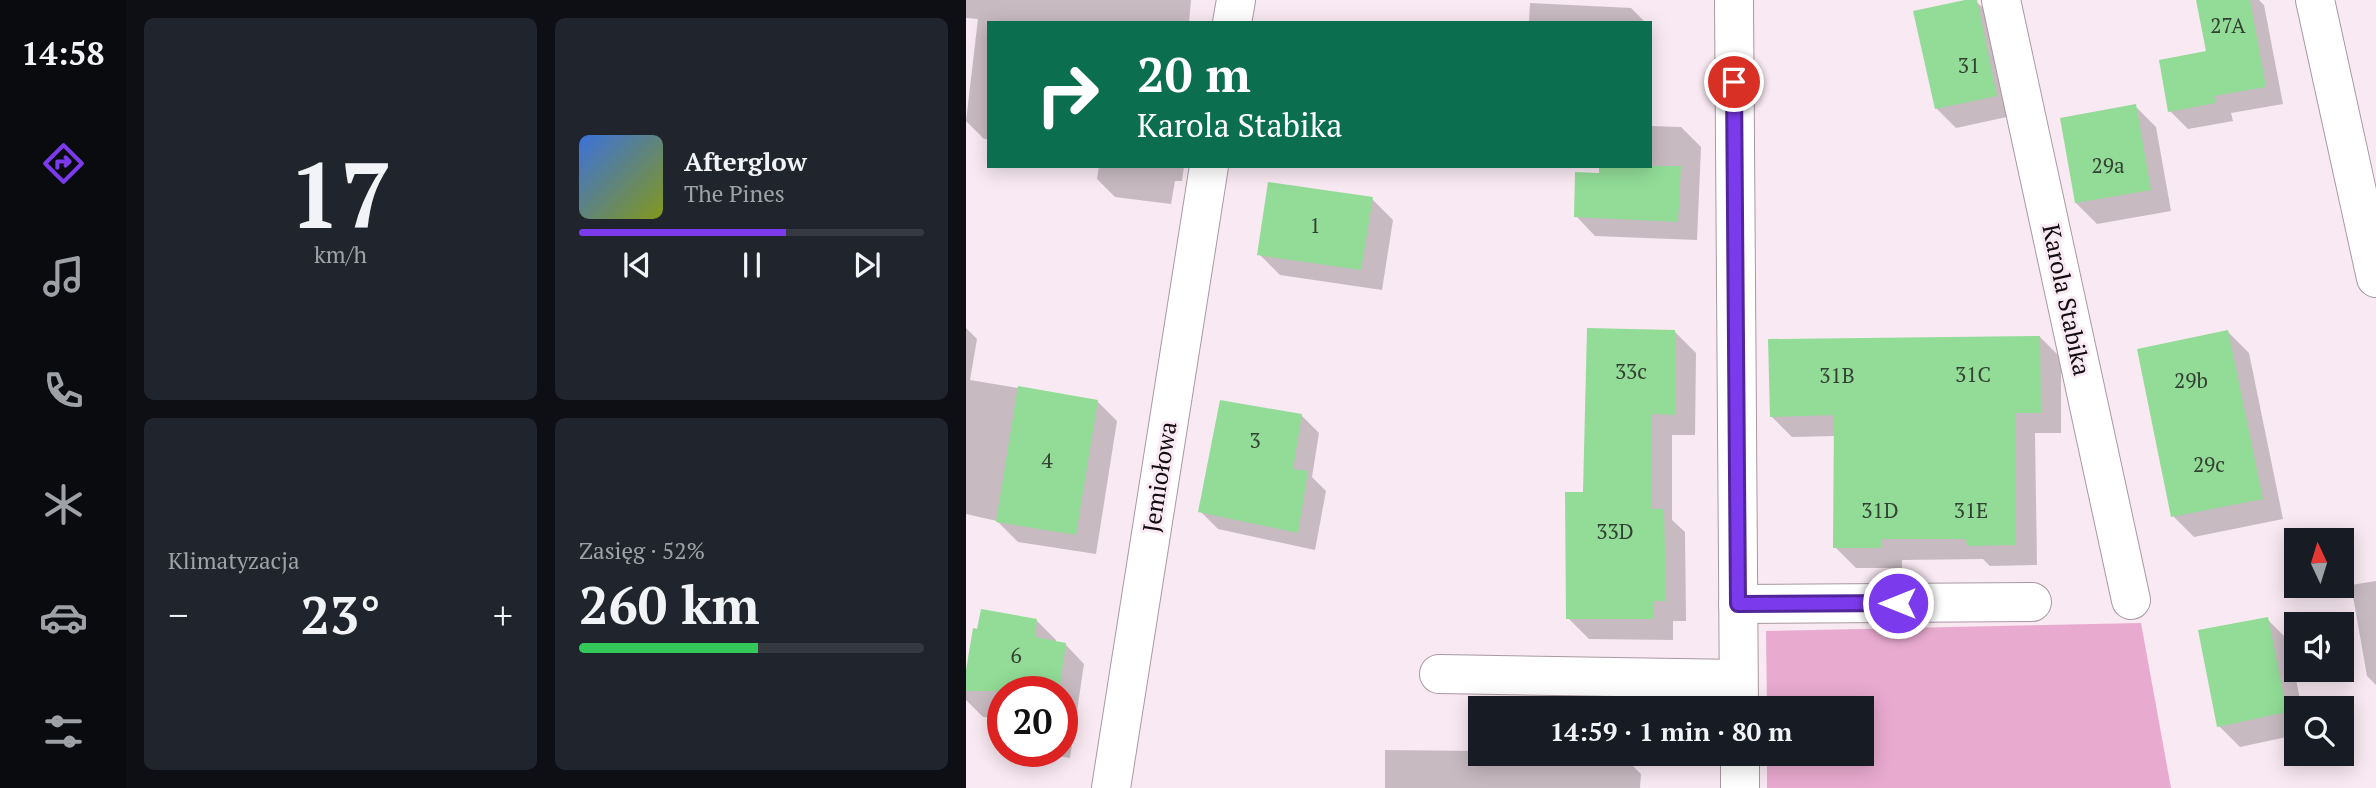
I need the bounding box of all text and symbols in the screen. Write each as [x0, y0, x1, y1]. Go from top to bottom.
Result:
house number: 27A [2210, 11, 2246, 39]
text: 14:58 [21, 32, 105, 74]
text: 20 m [1137, 41, 1251, 106]
icon: right [1022, 49, 1113, 140]
house number: 31 [1958, 51, 1980, 79]
pin [1704, 52, 1764, 112]
icon: arrive [1715, 63, 1753, 101]
text: Karola Stabika [1137, 104, 1342, 146]
text: 17 [289, 133, 392, 254]
icon: directions [39, 139, 88, 188]
text: Afterglow [684, 144, 807, 178]
house number: 29a [2092, 151, 2125, 179]
text: The Pines [684, 178, 785, 209]
house number: 1 [1309, 211, 1321, 239]
street label: Karola Stabika [2035, 221, 2099, 378]
text: km/h [314, 239, 367, 270]
icon: previous [618, 246, 656, 284]
icon: pause [733, 246, 771, 284]
icon: next [848, 246, 886, 284]
icon: music [39, 252, 88, 301]
house number: 33c [1615, 357, 1647, 385]
house number: 31C [1955, 360, 1991, 388]
house number: 31B [1819, 361, 1855, 389]
icon: phone [39, 366, 88, 415]
house number: 29b [2174, 366, 2208, 394]
street label: Jemiołowa [1134, 419, 1184, 535]
house number: 3 [1249, 426, 1261, 454]
house number: 4 [1041, 446, 1053, 474]
house number: 29c [2193, 450, 2225, 478]
icon: climate [39, 480, 88, 529]
house number: 31D [1861, 496, 1899, 524]
house number: 31E [1954, 496, 1988, 524]
house number: 33D [1596, 517, 1634, 545]
north arrow [2284, 528, 2354, 598]
map controls [2284, 528, 2354, 766]
text: Zasięg · 52% [579, 535, 705, 566]
text: Klimatyzacja [168, 545, 300, 576]
position arrow [1861, 566, 1935, 640]
text: 260 km [579, 570, 760, 639]
text: 23° [300, 580, 381, 649]
text: − [168, 590, 188, 640]
text: + [493, 590, 513, 640]
icon: car [39, 593, 88, 642]
button: sound [2284, 612, 2354, 682]
house number: 6 [1010, 641, 1022, 669]
speed limit sign: 20 [987, 676, 1078, 767]
button: search [2284, 696, 2354, 766]
icon: filters [39, 707, 88, 756]
text: 14:59 · 1 min · 80 m [1550, 714, 1792, 748]

